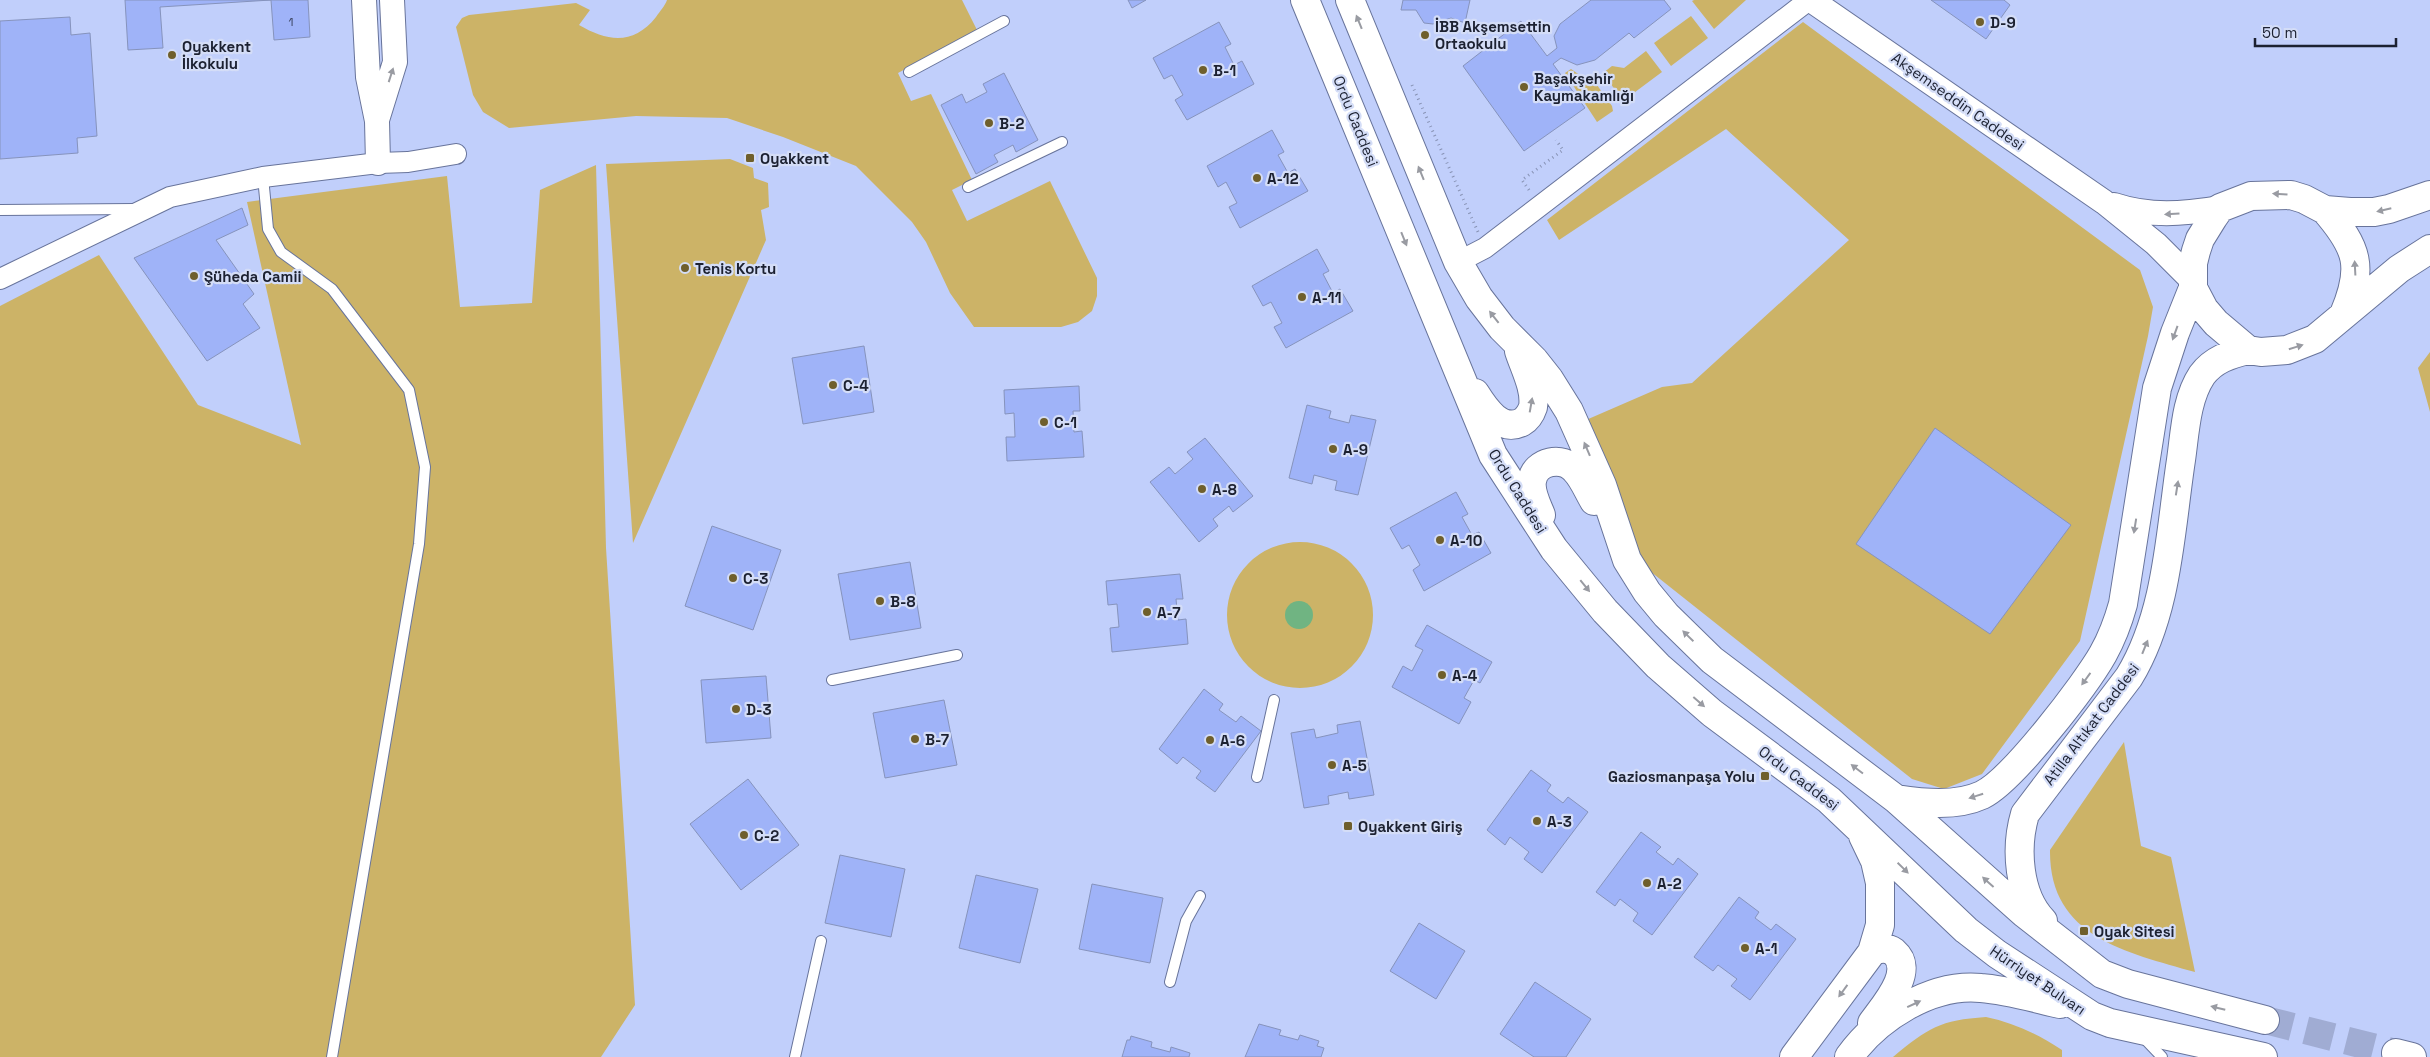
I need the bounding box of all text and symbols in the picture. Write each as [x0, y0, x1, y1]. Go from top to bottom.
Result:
place label: D-9 [1990, 13, 2016, 32]
house number: 1 [288, 14, 294, 30]
one-way arrow [1355, 15, 1363, 29]
scale bar [2255, 15, 2396, 47]
marker: D-9 [1974, 16, 1986, 28]
place label: İBB Akşemsettin Ortaokulu [1435, 17, 1551, 53]
text: 50 m [2262, 23, 2297, 42]
marker: İBB Akşemsettin Ortaokulu [1419, 29, 1431, 41]
place label: Oyakkent İlkokulu [182, 37, 251, 73]
street label: Akşemseddin Caddesi [1888, 48, 2028, 154]
marker: Oyakkent İlkokulu [166, 49, 178, 61]
place label: B-1 [1213, 61, 1236, 80]
marker: B-1 [1197, 64, 1209, 76]
one-way arrow [388, 67, 396, 82]
place label: Başakşehir Kaymakamlığı [1534, 69, 1634, 105]
street label: Ordu Caddesi [1329, 73, 1383, 169]
marker: Başakşehir Kaymakamlığı [1518, 81, 1530, 93]
place label: B-2 [999, 114, 1024, 133]
marker: B-2 [983, 117, 995, 129]
place label: Oyakkent [760, 149, 829, 168]
marker: Oyakkent [744, 152, 756, 164]
one-way arrow [1417, 165, 1425, 180]
place label: A-12 [1267, 169, 1299, 188]
marker: A-12 [1251, 172, 1263, 184]
one-way arrow [2271, 190, 2287, 198]
one-way arrow [2376, 206, 2391, 214]
one-way arrow [2164, 210, 2180, 218]
one-way arrow [1400, 232, 1408, 247]
place label: Tenis Kortu [695, 259, 776, 278]
one-way arrow [2350, 259, 2358, 275]
marker: Tenis Kortu [679, 262, 691, 274]
place label: Şüheda Camii [204, 267, 301, 286]
marker: Şüheda Camii [188, 270, 200, 282]
place label: A-11 [1312, 288, 1341, 307]
marker: A-11 [1296, 291, 1308, 303]
one-way arrow [1488, 311, 1499, 324]
one-way arrow [2171, 326, 2179, 341]
one-way arrow [2288, 343, 2303, 351]
place label: C-4 [843, 376, 869, 395]
marker: C-4 [827, 379, 839, 391]
one-way arrow [1527, 397, 1535, 413]
place label: C-1 [1054, 413, 1077, 432]
marker: C-1 [1038, 416, 1050, 428]
place label: A-9 [1343, 440, 1368, 459]
one-way arrow [1582, 442, 1590, 456]
marker: A-9 [1327, 443, 1339, 455]
street label: Ordu Caddesi [1485, 445, 1551, 537]
place label: A-8 [1212, 480, 1237, 499]
one-way arrow [2173, 480, 2181, 496]
marker: A-8 [1196, 483, 1208, 495]
one-way arrow [2131, 518, 2139, 534]
place label: A-10 [1450, 531, 1482, 550]
marker: A-10 [1434, 534, 1446, 546]
place label: C-3 [743, 569, 768, 588]
marker: C-3 [727, 572, 739, 584]
one-way arrow [1580, 580, 1591, 593]
place label: B-8 [890, 592, 915, 611]
marker: B-8 [874, 595, 886, 607]
place label: A-7 [1157, 603, 1181, 622]
marker: A-7 [1141, 606, 1153, 618]
one-way arrow [1682, 630, 1694, 642]
one-way arrow [2141, 639, 2149, 654]
street label: Atilla Altıkat Caddesi [2039, 659, 2143, 789]
place label: A-4 [1452, 666, 1478, 685]
marker: A-4 [1436, 669, 1448, 681]
one-way arrow [2081, 672, 2091, 685]
one-way arrow [1693, 696, 1705, 708]
place label: D-3 [746, 700, 772, 719]
marker: D-3 [730, 703, 742, 715]
place label: B-7 [925, 730, 949, 749]
place label: A-6 [1220, 731, 1245, 750]
marker: B-7 [909, 733, 921, 745]
marker: A-6 [1204, 734, 1216, 746]
street label: Ordu Caddesi [1755, 742, 1843, 814]
place label: A-5 [1342, 756, 1367, 775]
marker: A-5 [1326, 759, 1338, 771]
one-way arrow [1851, 764, 1864, 775]
place label: Gaziosmanpaşa Yolu [1608, 767, 1755, 786]
marker: Gaziosmanpaşa Yolu [1759, 770, 1771, 782]
one-way arrow [1969, 792, 1984, 800]
place label: A-3 [1547, 812, 1572, 831]
marker: A-3 [1531, 815, 1543, 827]
place label: Oyakkent Giriş [1358, 817, 1463, 836]
marker: Oyakkent Giriş [1342, 820, 1354, 832]
place label: C-2 [754, 826, 779, 845]
marker: C-2 [738, 829, 750, 841]
one-way arrow [1896, 862, 1908, 874]
place label: A-2 [1657, 874, 1682, 893]
one-way arrow [1983, 876, 1995, 888]
marker: A-2 [1641, 877, 1653, 889]
place label: Oyak Sitesi [2094, 922, 2174, 941]
marker: Oyak Sitesi [2078, 925, 2090, 937]
place label: A-1 [1755, 939, 1778, 958]
street label: Hürriyet Bulvarı [1987, 941, 2089, 1019]
marker: A-1 [1739, 942, 1751, 954]
one-way arrow [1837, 984, 1848, 997]
one-way arrow [1907, 999, 1921, 1007]
one-way arrow [2210, 1003, 2225, 1011]

